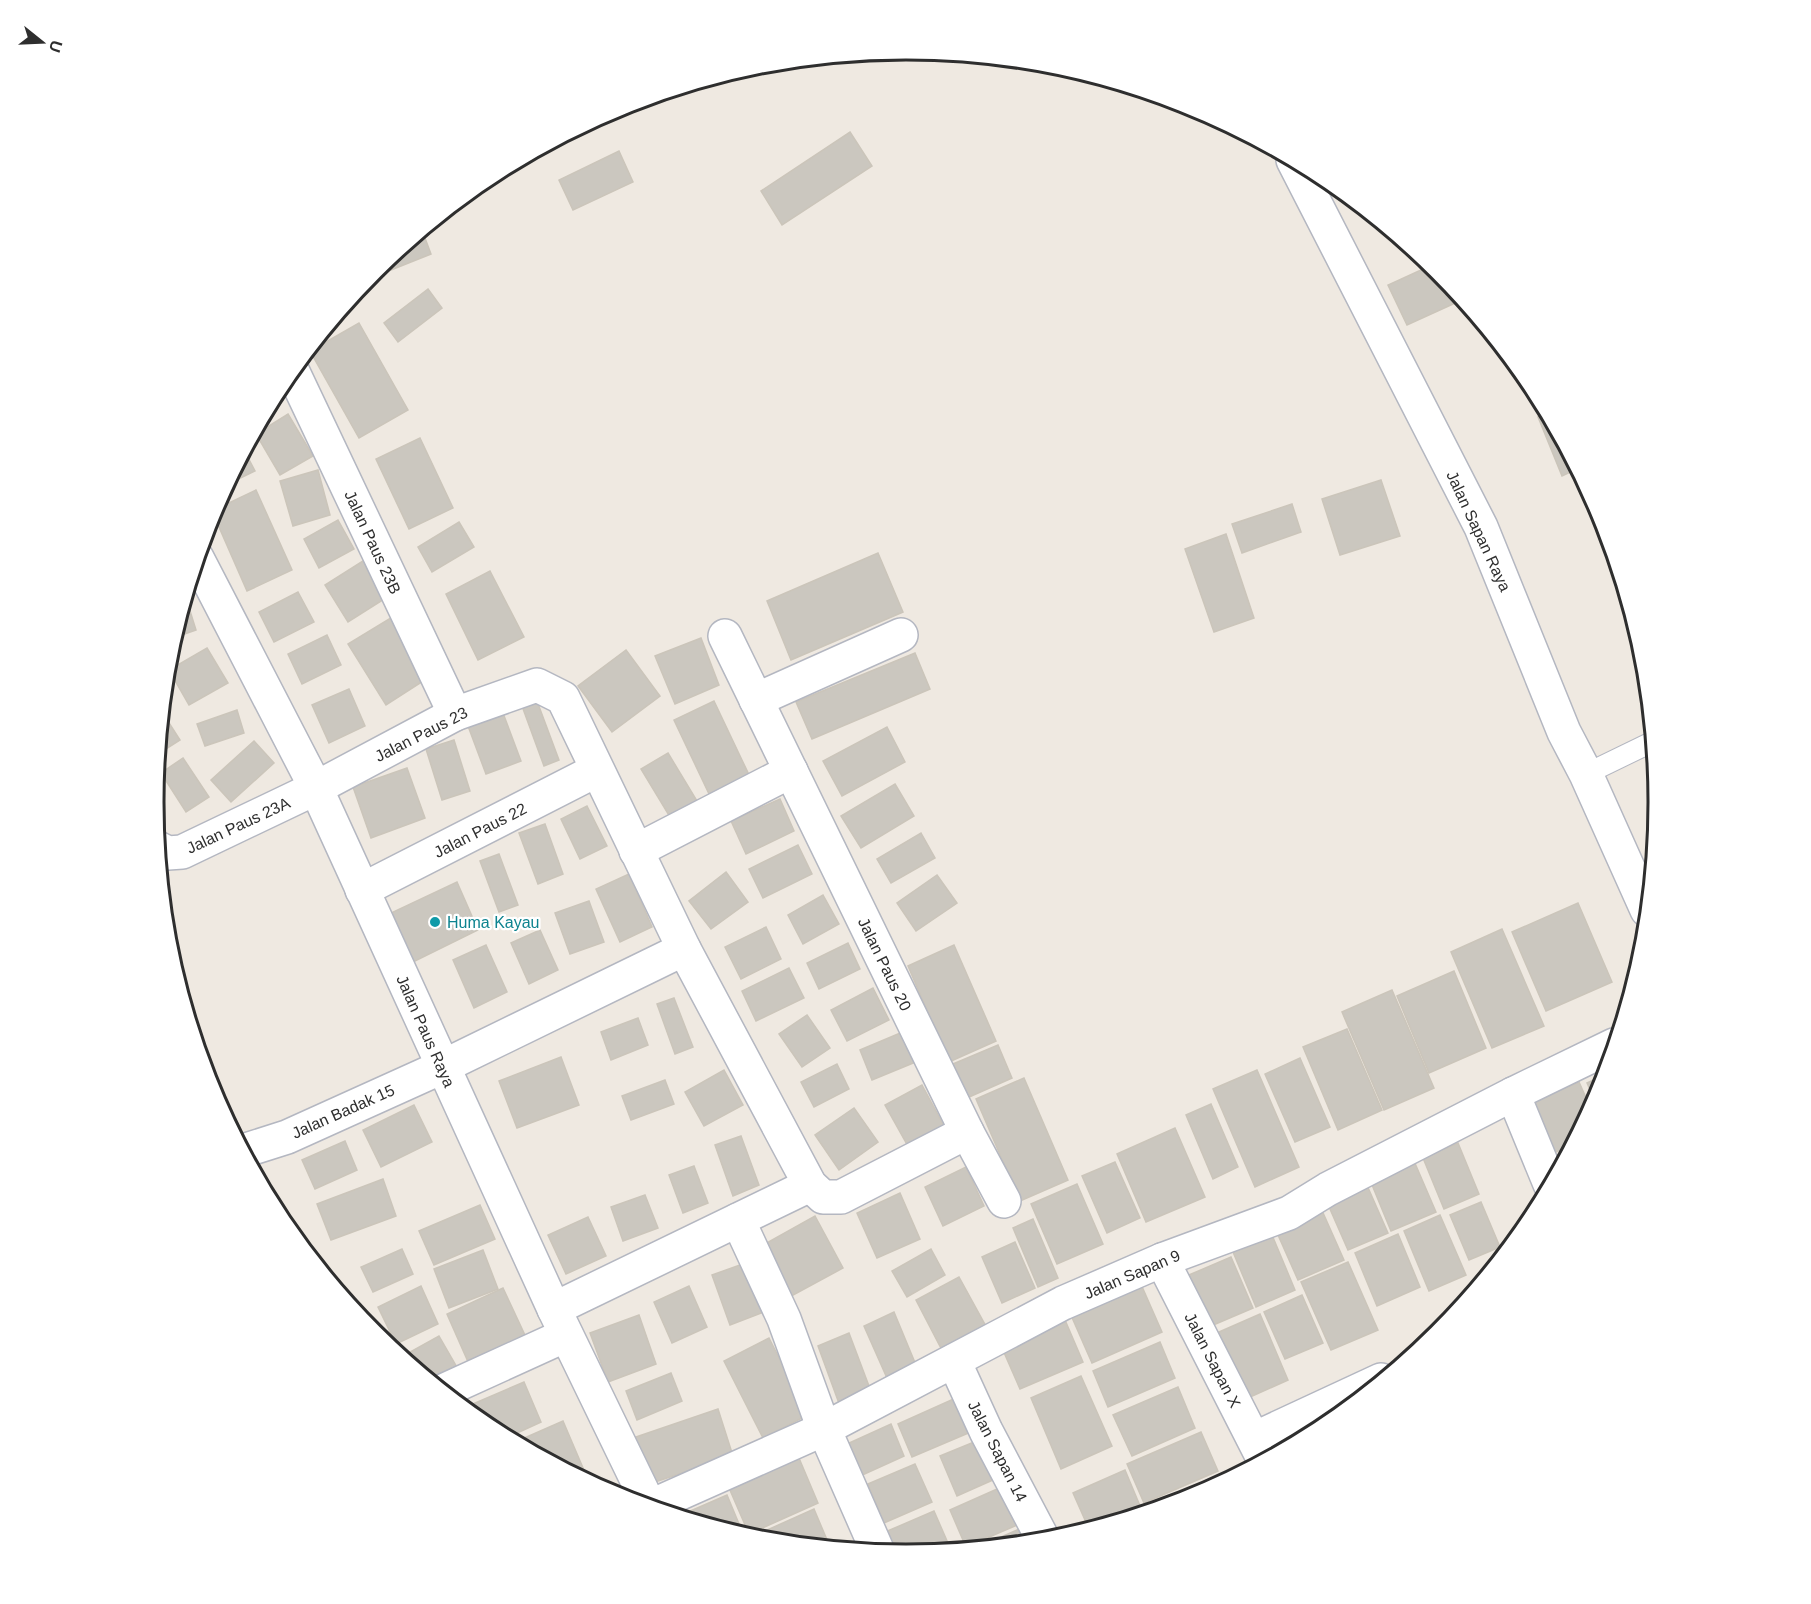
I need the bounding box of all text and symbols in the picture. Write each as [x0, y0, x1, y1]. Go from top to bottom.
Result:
north arrow [12, 12, 72, 72]
text: U [46, 38, 66, 55]
street label: Jalan Sapan Raya [1443, 468, 1514, 594]
street label: Jalan Paus 23B [341, 488, 404, 597]
street label: Jalan Paus 23 [372, 704, 470, 765]
street label: Jalan Paus 23A [184, 794, 293, 857]
street label: Jalan Paus 22 [431, 800, 529, 861]
place label: Huma Kayau [447, 914, 540, 931]
marker: Huma Kayau [428, 915, 442, 929]
street label: Jalan Paus 20 [855, 915, 914, 1014]
street label: Jalan Paus Raya [393, 972, 458, 1090]
street label: Jalan Badak 15 [289, 1081, 397, 1142]
street label: Jalan Sapan 9 [1082, 1247, 1183, 1302]
street label: Jalan Sapan X [1181, 1310, 1244, 1411]
street label: Jalan Sapan 14 [965, 1398, 1030, 1505]

